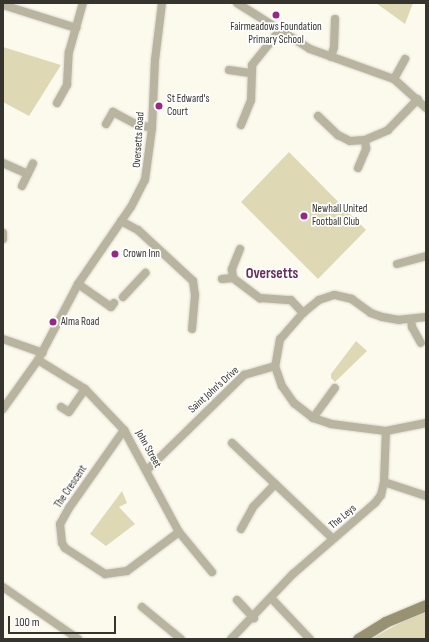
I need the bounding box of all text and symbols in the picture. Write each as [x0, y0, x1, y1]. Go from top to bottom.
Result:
marker: Fairmeadows Foundation Primary School [271, 10, 281, 20]
place label: Fairmeadows Foundation Primary School [230, 21, 322, 47]
place label: St Edward's Court [167, 93, 209, 119]
marker: St Edward's Court [154, 101, 164, 111]
street label: Oversetts Road [130, 112, 148, 168]
place label: Newhall United Football Club [312, 203, 367, 229]
marker: Newhall United Football Club [299, 211, 309, 221]
place label: Crown Inn [123, 247, 160, 261]
marker: Crown Inn [110, 249, 120, 259]
district label: Oversetts [246, 265, 298, 283]
place label: Alma Road [61, 315, 99, 329]
marker: Alma Road [48, 317, 58, 327]
street label: Saint John's Drive [186, 364, 242, 416]
street label: John Street [132, 428, 164, 470]
street label: The Crescent [52, 463, 90, 511]
street label: The Leys [327, 502, 359, 532]
scale bar [10, 608, 118, 634]
text: 100 m [15, 615, 40, 630]

